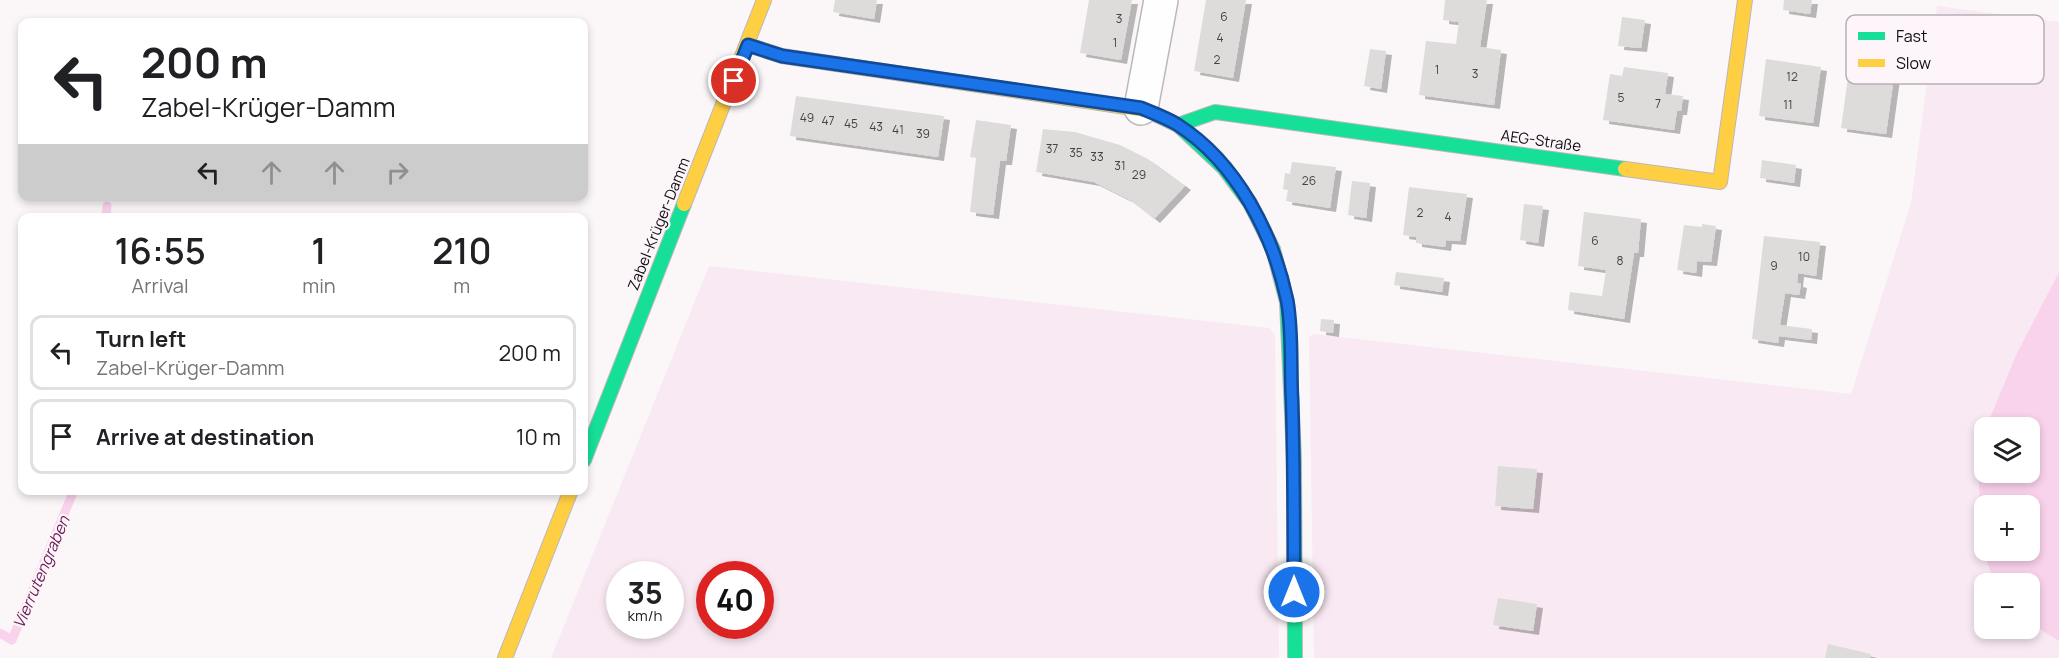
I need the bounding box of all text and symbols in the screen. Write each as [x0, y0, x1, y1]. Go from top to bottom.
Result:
house number: 6 [1220, 8, 1228, 25]
house number: 3 [1116, 10, 1122, 27]
legend [1846, 15, 2044, 84]
text: Fast [1896, 25, 1927, 47]
house number: 4 [1216, 29, 1224, 46]
text: 200 m [141, 33, 267, 91]
house number: 1 [1113, 34, 1117, 51]
icon: left [42, 42, 120, 120]
house number: 2 [1214, 51, 1221, 68]
text: Slow [1896, 52, 1931, 74]
pin [708, 55, 759, 106]
house number: 1 [1435, 61, 1439, 78]
icon: arrive [717, 64, 750, 97]
house number: 3 [1472, 65, 1478, 82]
house number: 12 [1786, 68, 1798, 85]
text: Zabel-Krüger-Damm [141, 88, 396, 125]
house number: 5 [1618, 89, 1625, 106]
house number: 7 [1655, 95, 1661, 112]
house number: 11 [1783, 96, 1793, 113]
house number: 49 [800, 109, 814, 126]
house number: 47 [821, 112, 835, 129]
house number: 45 [844, 115, 858, 132]
house number: 43 [869, 118, 883, 135]
house number: 41 [892, 121, 904, 138]
street label: AEG-Straße [1500, 124, 1583, 157]
house number: 39 [916, 125, 930, 142]
house number: 37 [1046, 140, 1058, 157]
house number: 35 [1069, 144, 1083, 161]
house number: 33 [1090, 148, 1104, 165]
street label: Zabel-Krüger-Damm [622, 154, 695, 293]
icon: left [192, 156, 225, 189]
icon: ahead [255, 156, 288, 189]
icon: ahead [318, 156, 351, 189]
icon: right [381, 156, 414, 189]
house number: 31 [1114, 157, 1126, 174]
house number: 29 [1132, 166, 1146, 183]
house number: 26 [1302, 172, 1316, 189]
house number: 2 [1417, 204, 1424, 221]
house number: 4 [1444, 208, 1452, 225]
text: 16:55 [114, 226, 206, 275]
text: 1 [311, 226, 327, 275]
text: 210 [432, 226, 492, 275]
house number: 6 [1591, 232, 1599, 249]
house number: 10 [1798, 248, 1810, 265]
house number: 8 [1617, 252, 1624, 269]
house number: 9 [1770, 257, 1778, 274]
text: Arrival [132, 272, 189, 299]
text: min [302, 272, 336, 299]
text: m [453, 272, 470, 299]
text: Turn left [96, 324, 186, 354]
icon: left [45, 336, 78, 369]
text: 200 m [499, 338, 561, 368]
text: Zabel-Krüger-Damm [96, 354, 285, 381]
map controls [1974, 417, 2040, 639]
button: layers [1974, 417, 2040, 483]
icon: arrive [45, 420, 78, 453]
text: Arrive at destination [96, 422, 314, 452]
text: 10 m [516, 422, 561, 452]
button: + [1974, 495, 2040, 561]
water label: Vierrutengraben [7, 512, 75, 632]
position arrow [1262, 560, 1326, 624]
speed limit sign: 40 [696, 561, 774, 639]
text: 35 [627, 572, 663, 613]
button: − [1974, 573, 2040, 639]
text: km/h [628, 605, 662, 626]

